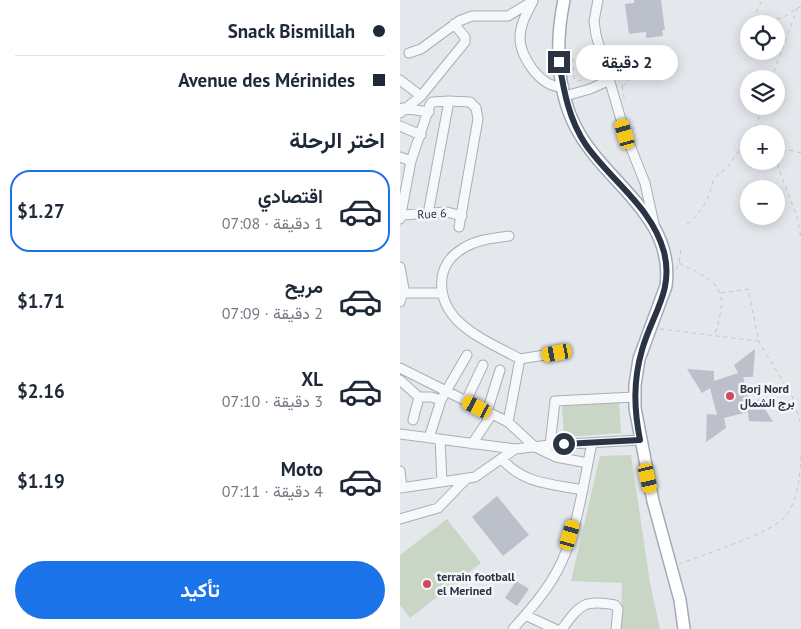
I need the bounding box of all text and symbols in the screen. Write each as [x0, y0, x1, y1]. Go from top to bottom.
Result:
map controls [740, 15, 785, 225]
button: locate [740, 15, 785, 60]
text: Snack Bismillah [228, 19, 355, 43]
callout: 2 دقيقة [576, 44, 679, 80]
route end [548, 51, 570, 73]
text: 2 دقيقة [602, 52, 652, 72]
text: Avenue des Mérinides [178, 68, 355, 92]
button: layers [740, 70, 785, 115]
car [613, 118, 636, 150]
button: + [740, 125, 785, 170]
text: اختر الرحلة [289, 126, 385, 154]
button: − [740, 180, 785, 225]
text: اقتصادي [258, 184, 323, 208]
icon: car [338, 189, 383, 234]
text: $1.27 [17, 199, 65, 223]
street label: Rue 6 [417, 205, 447, 222]
text: 1 دقيقة · 07:08 [222, 213, 323, 233]
text: مريح [285, 274, 323, 298]
icon: car [338, 279, 383, 324]
text: $1.71 [17, 289, 65, 313]
text: 2 دقيقة · 07:09 [222, 303, 323, 323]
car [540, 343, 573, 363]
text: XL [301, 367, 323, 391]
icon: car [338, 369, 383, 414]
text: $2.16 [17, 379, 65, 403]
place label: Borj Nord برج الشمال [740, 381, 795, 411]
marker: Borj Nord برج الشمال [724, 390, 736, 402]
text: 3 دقيقة · 07:10 [222, 391, 323, 411]
car [460, 394, 493, 420]
route start [553, 433, 575, 455]
text: Moto [281, 457, 323, 481]
icon: car [338, 459, 383, 504]
car [637, 462, 658, 494]
text: $1.19 [17, 469, 65, 493]
text: 4 دقيقة · 07:11 [222, 481, 323, 501]
car [558, 519, 581, 551]
button: تأكيد [15, 561, 385, 619]
place label: terrain football el Merined [437, 569, 515, 598]
marker: terrain football el Merined [421, 578, 433, 590]

